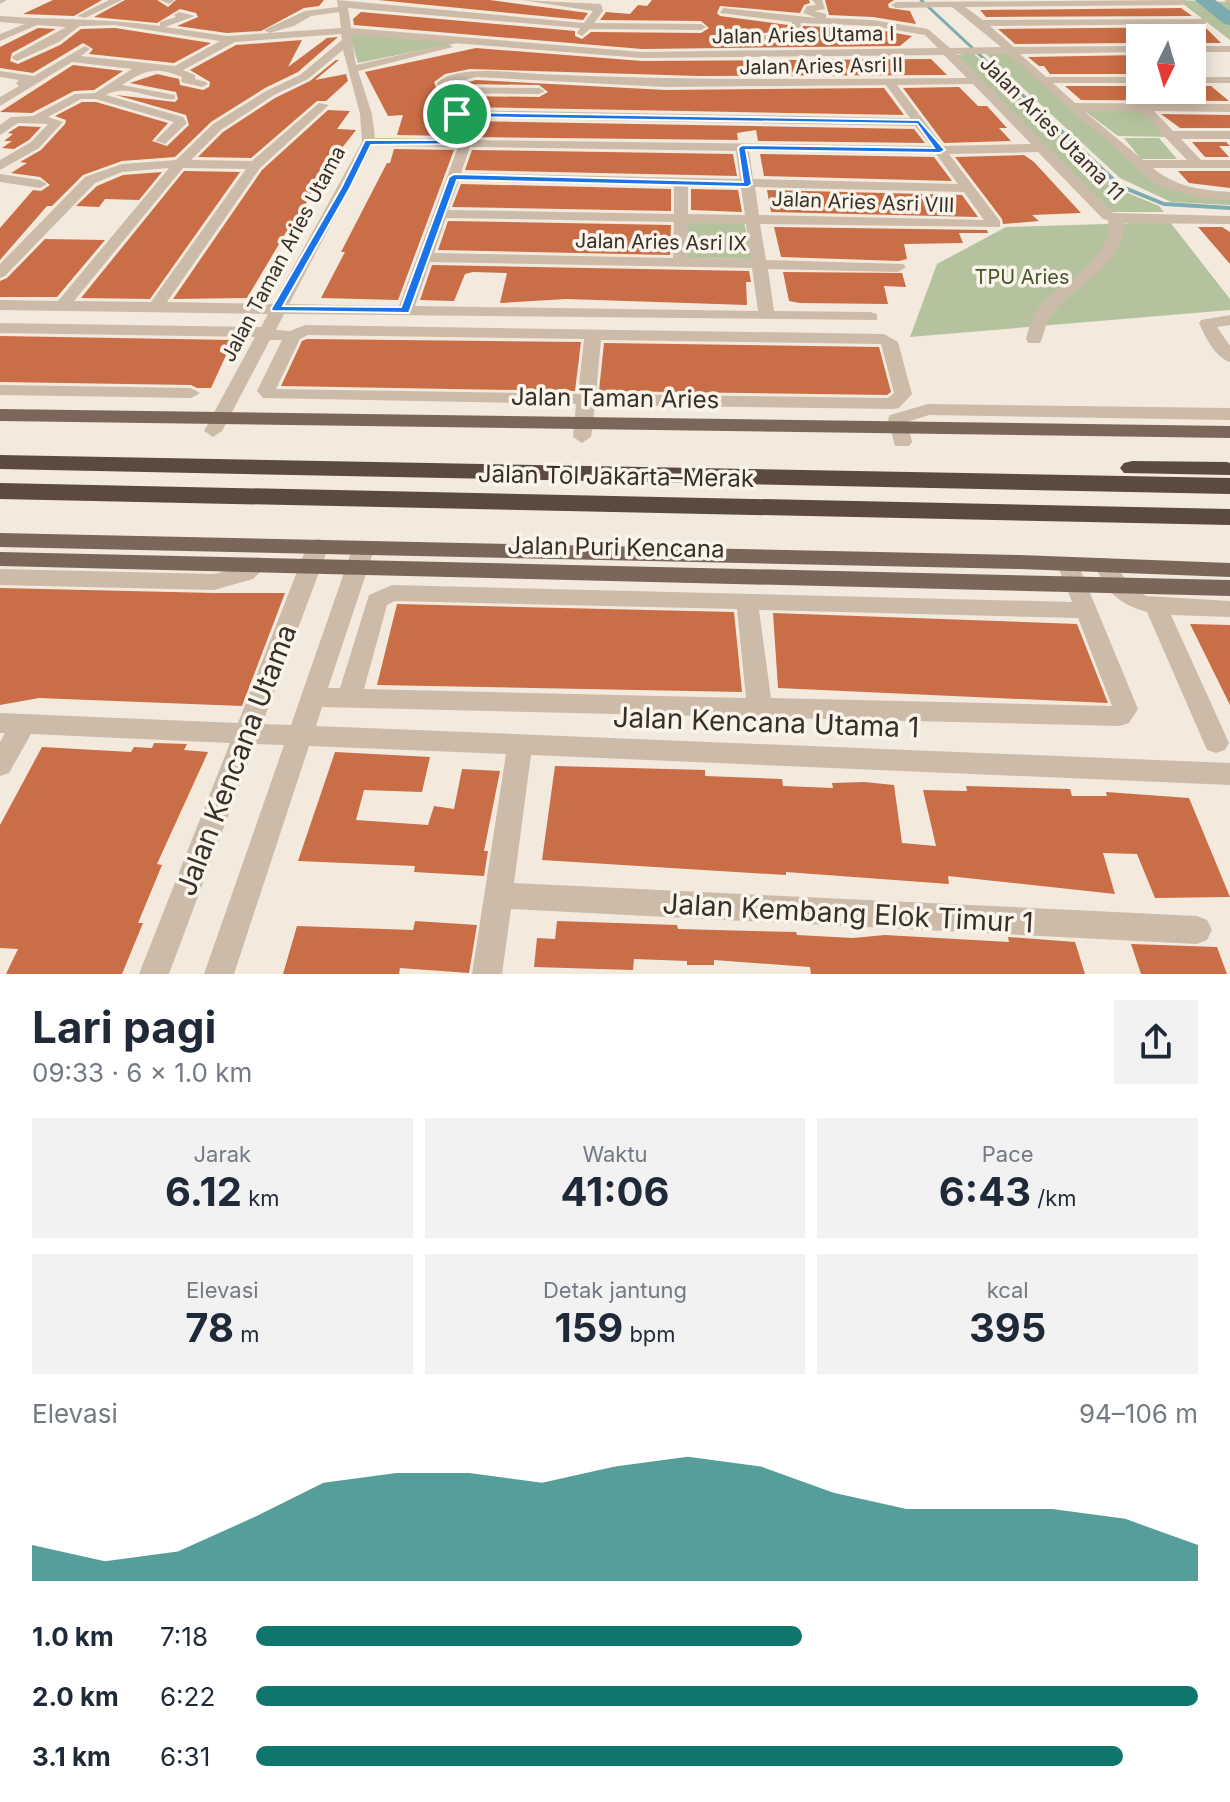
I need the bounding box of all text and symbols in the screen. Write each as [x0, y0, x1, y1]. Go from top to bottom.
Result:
street label: Jalan Aries Utama I [711, 21, 895, 49]
north arrow [1126, 24, 1206, 104]
map controls [1126, 24, 1206, 104]
street label: Jalan Aries Utama 11 [975, 51, 1129, 205]
street label: Jalan Aries Asri II [739, 53, 903, 79]
pin [423, 80, 491, 148]
icon: arrive [435, 92, 479, 136]
street label: Jalan Taman Aries Utama [216, 142, 350, 366]
street label: Jalan Aries Asri VIII [771, 187, 955, 217]
street label: Jalan Aries Asri IX [575, 228, 748, 256]
park label: TPU Aries [975, 265, 1069, 289]
street label: Jalan Taman Aries [511, 382, 719, 414]
street label: Jalan Tol Jakarta–Merak [478, 459, 754, 493]
street label: Jalan Puri Kencana [507, 531, 725, 563]
street label: Jalan Kencana Utama [169, 620, 303, 900]
street label: Jalan Kencana Utama 1 [612, 700, 920, 744]
street label: Jalan Kembang Elok Timur 1 [662, 886, 1034, 940]
text: Lari pagi [32, 1000, 216, 1054]
button: share [1114, 1000, 1198, 1084]
text: 09:33 · 6 × 1.0 km [32, 1057, 252, 1088]
text: Jarak [194, 1141, 251, 1167]
text: Waktu [582, 1141, 648, 1167]
text: Pace [982, 1141, 1034, 1167]
text: 6.12 [165, 1167, 242, 1216]
text: 41:06 [560, 1167, 670, 1216]
text: 6:43 [939, 1167, 1031, 1216]
text: km [242, 1185, 280, 1211]
text: /km [1031, 1185, 1077, 1211]
text: Elevasi [186, 1277, 259, 1303]
text: Detak jantung [543, 1277, 687, 1303]
text: kcal [987, 1277, 1029, 1303]
text: 78 [185, 1303, 234, 1352]
text: 159 [554, 1303, 623, 1352]
text: 395 [969, 1303, 1046, 1352]
text: m [234, 1321, 259, 1347]
text: bpm [623, 1321, 676, 1347]
text: Elevasi [32, 1398, 118, 1429]
text: 94–106 m [1079, 1398, 1198, 1429]
text: 1.0 km [32, 1621, 114, 1652]
text: 7:18 [160, 1621, 208, 1652]
text: 2.0 km [32, 1681, 119, 1712]
text: 6:22 [160, 1681, 215, 1712]
text: 3.1 km [32, 1741, 111, 1772]
text: 6:31 [160, 1741, 210, 1772]

